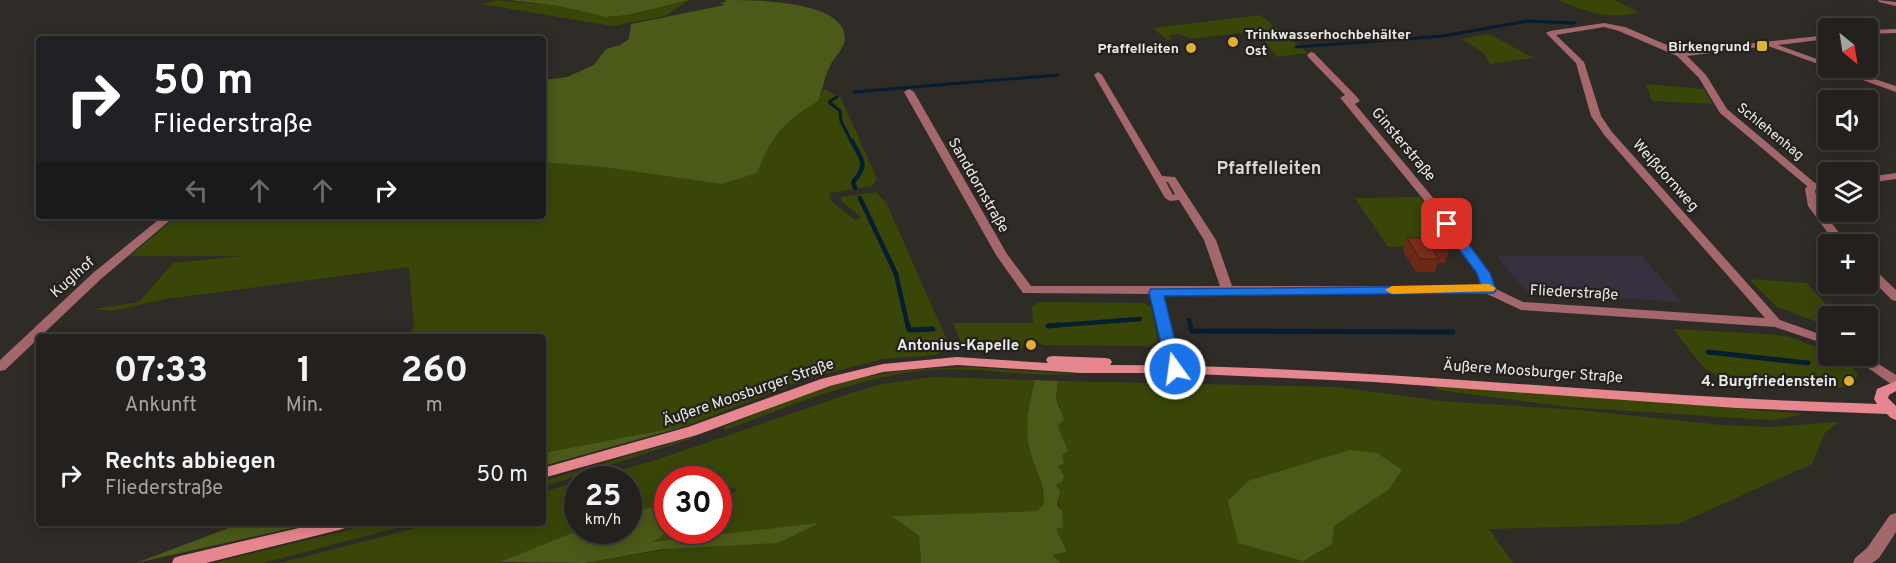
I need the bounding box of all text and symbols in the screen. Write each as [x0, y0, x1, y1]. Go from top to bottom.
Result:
north arrow [1818, 18, 1878, 78]
map controls [1818, 18, 1878, 366]
place label: Trinkwasserhochbehälter Ost [1245, 27, 1411, 60]
marker: Trinkwasserhochbehälter Ost [1226, 35, 1240, 49]
place label: Birkengrund [1668, 39, 1750, 56]
marker: Birkengrund [1755, 39, 1769, 53]
place label: Pfaffelleiten [1098, 41, 1179, 58]
marker: Pfaffelleiten [1184, 41, 1198, 55]
text: 50 m [153, 56, 254, 109]
icon: right [54, 60, 132, 138]
button: sound [1818, 90, 1878, 150]
street label: Schlehenhag [1733, 100, 1807, 164]
street label: Ginsterstraße [1366, 104, 1439, 186]
text: Fliederstraße [153, 108, 312, 142]
street label: Sanddornstraße [943, 135, 1013, 237]
street label: Weißdornweg [1628, 136, 1702, 216]
district label: Pfaffelleiten [1217, 158, 1321, 181]
button: layers [1818, 162, 1878, 222]
icon: left [180, 174, 213, 207]
icon: ahead [243, 174, 276, 207]
icon: ahead [306, 174, 339, 207]
icon: right [369, 174, 402, 207]
pin [1421, 198, 1472, 249]
icon: arrive [1430, 207, 1463, 240]
button: + [1818, 234, 1878, 294]
street label: Kuglhof [47, 253, 99, 303]
street label: Fliederstraße [1529, 282, 1619, 305]
button: − [1818, 306, 1878, 366]
place label: Antonius-Kapelle [897, 337, 1019, 356]
position arrow [1143, 337, 1207, 401]
marker: Antonius-Kapelle [1024, 338, 1038, 352]
text: 07:33 [114, 349, 208, 395]
text: 1 [297, 349, 311, 395]
text: 260 [400, 349, 468, 395]
street label: Äußere Moosburger Straße [660, 354, 837, 432]
street label: Äußere Moosburger Straße [1442, 356, 1623, 388]
place label: 4. Burgfriedenstein [1701, 373, 1837, 392]
marker: 4. Burgfriedenstein [1842, 374, 1856, 388]
text: Ankunft [125, 393, 197, 419]
text: Min. [286, 393, 323, 419]
text: m [426, 393, 443, 419]
text: Rechts abbiegen [105, 449, 276, 476]
icon: right [54, 459, 87, 492]
text: 50 m [476, 462, 528, 489]
speed limit sign: 30 [654, 466, 732, 544]
text: Fliederstraße [105, 476, 223, 502]
text: 25 [585, 479, 621, 516]
text: km/h [585, 511, 621, 530]

